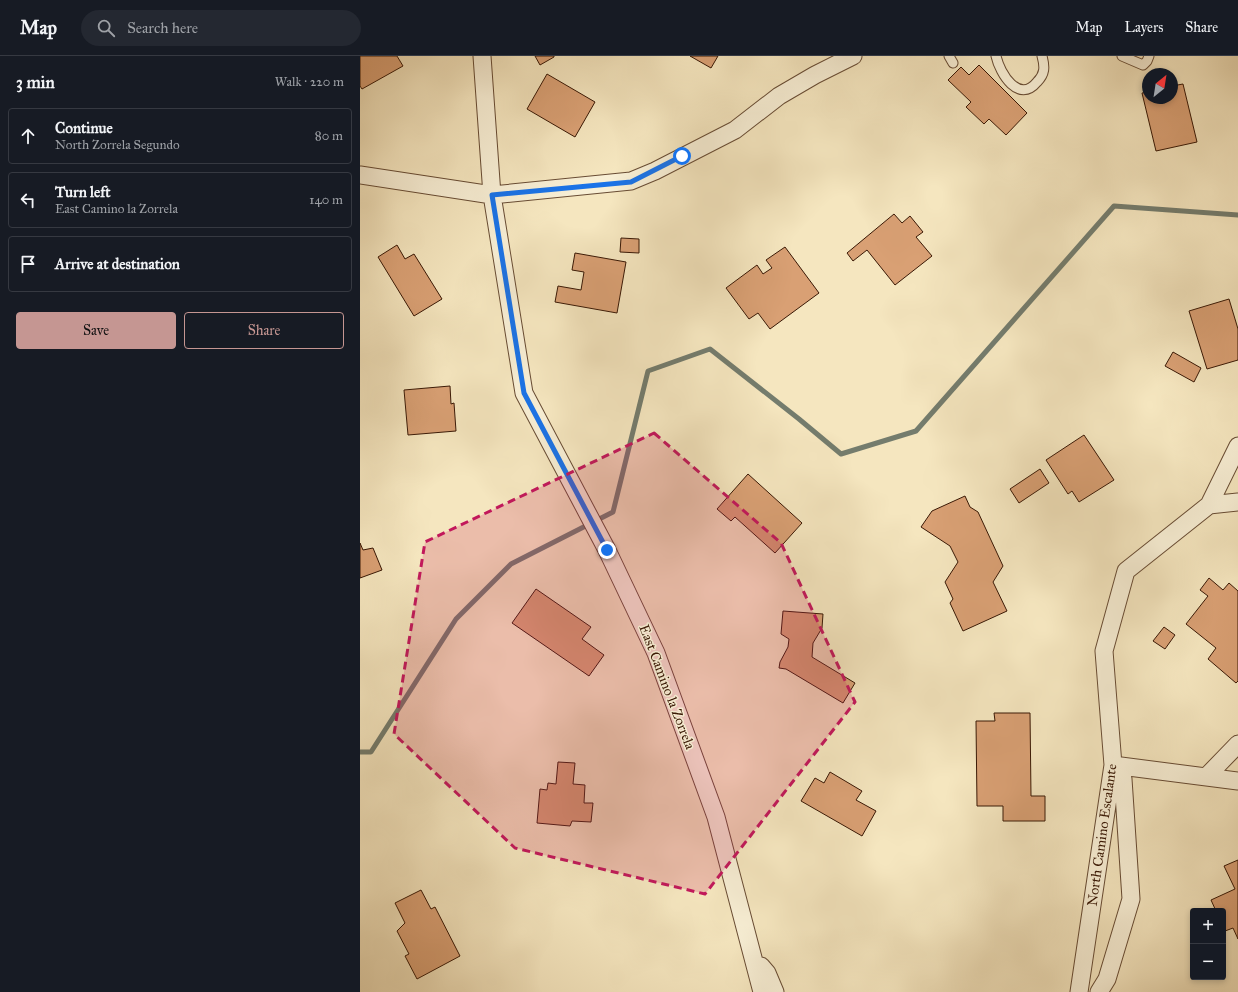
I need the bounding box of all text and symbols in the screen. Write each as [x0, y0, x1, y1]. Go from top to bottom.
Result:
search box [81, 10, 361, 46]
text: Map [20, 16, 57, 39]
icon: search [95, 17, 117, 39]
text: Search here [127, 19, 198, 37]
text: Map [1075, 19, 1103, 36]
text: Layers [1125, 19, 1163, 36]
text: Share [1185, 19, 1218, 36]
north arrow [1142, 68, 1178, 104]
text: 3 min [16, 72, 55, 93]
text: Walk · 220 m [275, 74, 344, 90]
text: Continue [55, 119, 113, 137]
icon: ahead [17, 125, 39, 147]
text: 80 m [315, 128, 343, 144]
text: North Zorrela Segundo [55, 137, 180, 153]
route start [673, 147, 691, 165]
text: Turn left [55, 183, 111, 201]
icon: left [17, 189, 39, 211]
text: 140 m [309, 192, 343, 208]
text: East Camino la Zorrela [55, 201, 178, 217]
icon: arrive [17, 253, 39, 275]
text: Arrive at destination [55, 255, 180, 273]
button: Save [16, 312, 176, 349]
button: Share [184, 312, 344, 349]
route end [598, 541, 616, 559]
street label: East Camino la Zorrela [635, 622, 699, 752]
street label: North Camino Escalante [1084, 763, 1120, 907]
map controls [1190, 908, 1226, 980]
button: + [1190, 908, 1226, 944]
button: − [1190, 944, 1226, 980]

